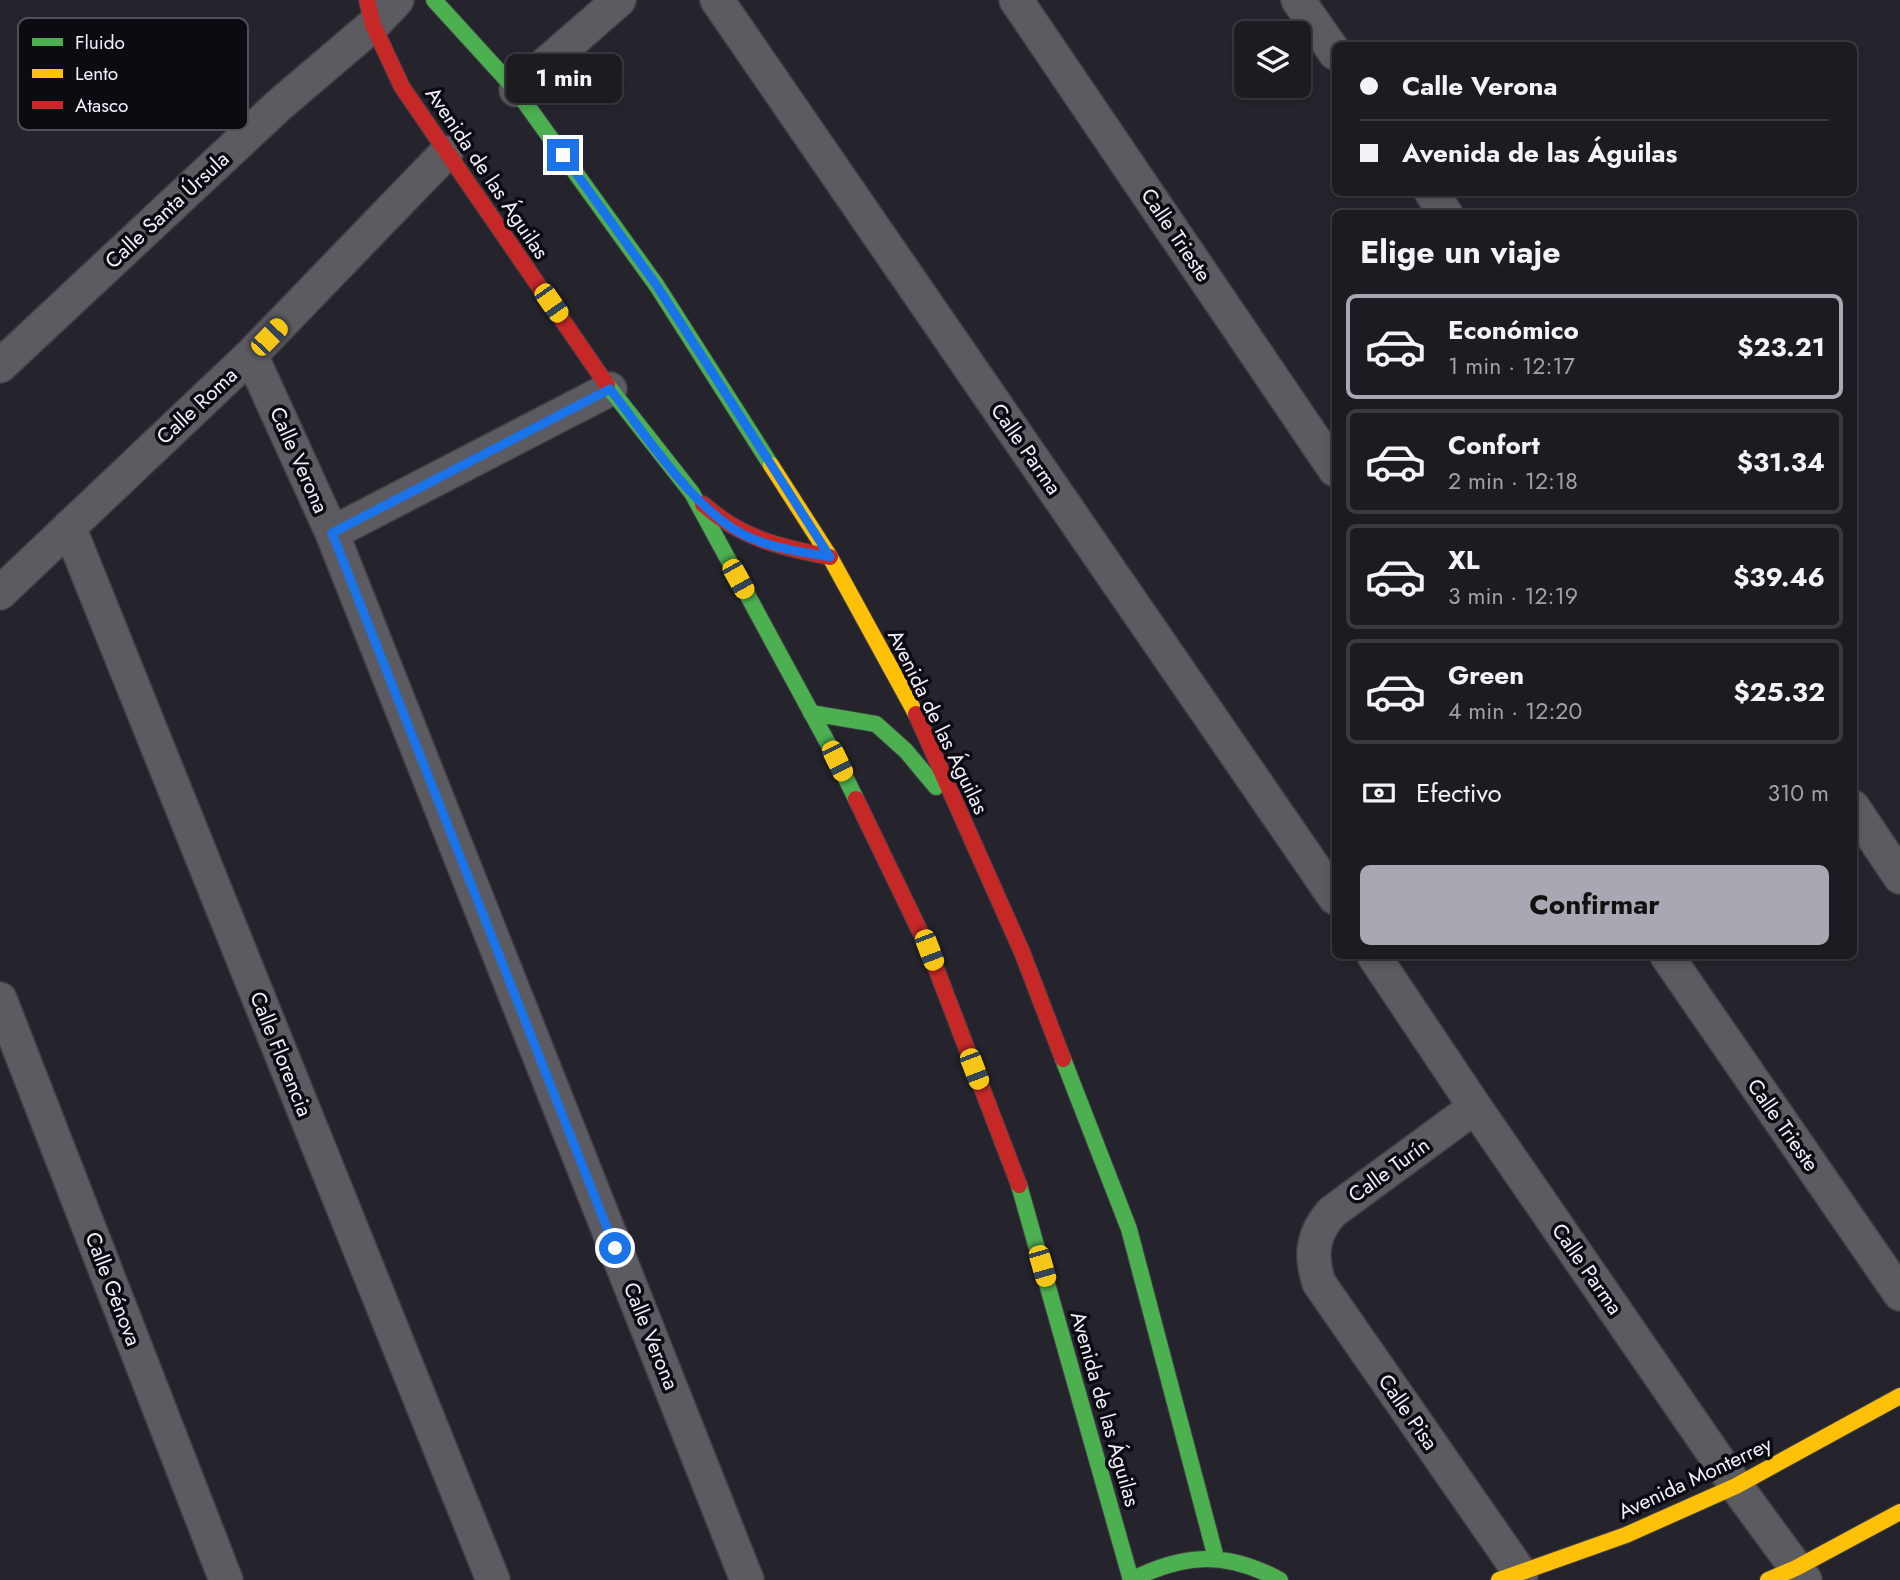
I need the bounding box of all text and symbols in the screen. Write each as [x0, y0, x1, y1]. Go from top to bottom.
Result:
legend [18, 18, 248, 130]
map controls [1234, 21, 1311, 98]
button: layers [1234, 21, 1311, 98]
text: Fluido [75, 29, 125, 56]
callout: 1 min [505, 54, 621, 102]
text: Lento [75, 60, 118, 87]
text: 1 min [535, 61, 593, 95]
text: Calle Verona [1402, 67, 1558, 105]
street label: Avenida de las Águilas [418, 81, 556, 265]
text: Atasco [75, 92, 128, 119]
text: Avenida de las Águilas [1402, 134, 1677, 172]
route end [547, 139, 579, 171]
street label: Calle Santa Úrsula [98, 144, 236, 276]
street label: Calle Trieste [1134, 182, 1218, 288]
text: Elige un viaje [1360, 229, 1561, 275]
car [531, 280, 572, 326]
text: Económico [1448, 311, 1579, 349]
car [247, 315, 292, 359]
icon: car [1364, 315, 1427, 378]
text: $23.21 [1737, 328, 1825, 366]
text: 1 min · 12:17 [1448, 349, 1575, 383]
street label: Calle Roma [150, 361, 244, 451]
street label: Calle Parma [983, 397, 1069, 501]
street label: Calle Verona [262, 402, 336, 518]
text: Confort [1448, 426, 1540, 464]
icon: car [1364, 430, 1427, 493]
text: $31.34 [1737, 443, 1825, 481]
text: 2 min · 12:18 [1448, 464, 1578, 498]
text: XL [1448, 541, 1480, 579]
icon: car [1364, 545, 1427, 608]
car [719, 556, 758, 602]
text: $39.46 [1733, 558, 1825, 596]
text: 3 min · 12:19 [1448, 579, 1578, 613]
street label: Avenida de las Águilas [880, 625, 996, 819]
text: Green [1448, 656, 1524, 694]
icon: car [1364, 660, 1427, 723]
text: $25.32 [1733, 673, 1825, 711]
text: 4 min · 12:20 [1448, 694, 1582, 728]
car [819, 738, 856, 784]
icon: cash [1360, 774, 1398, 812]
text: Efectivo [1416, 774, 1502, 812]
text: 310 m [1767, 776, 1829, 810]
button: Confirmar [1360, 865, 1829, 945]
car [912, 927, 947, 973]
street label: Calle Florencia [242, 987, 320, 1121]
car [957, 1046, 992, 1092]
street label: Calle Trieste [1740, 1073, 1826, 1178]
street label: Calle Turín [1342, 1130, 1436, 1210]
street label: Calle Parma [1544, 1217, 1630, 1321]
street label: Calle Génova [78, 1228, 148, 1350]
route start [599, 1232, 631, 1264]
car [1027, 1243, 1058, 1289]
street label: Calle Verona [616, 1278, 686, 1394]
street label: Avenida de las Águilas [1063, 1308, 1147, 1510]
street label: Calle Pisa [1371, 1368, 1445, 1456]
street label: Avenida Monterrey [1613, 1429, 1778, 1527]

